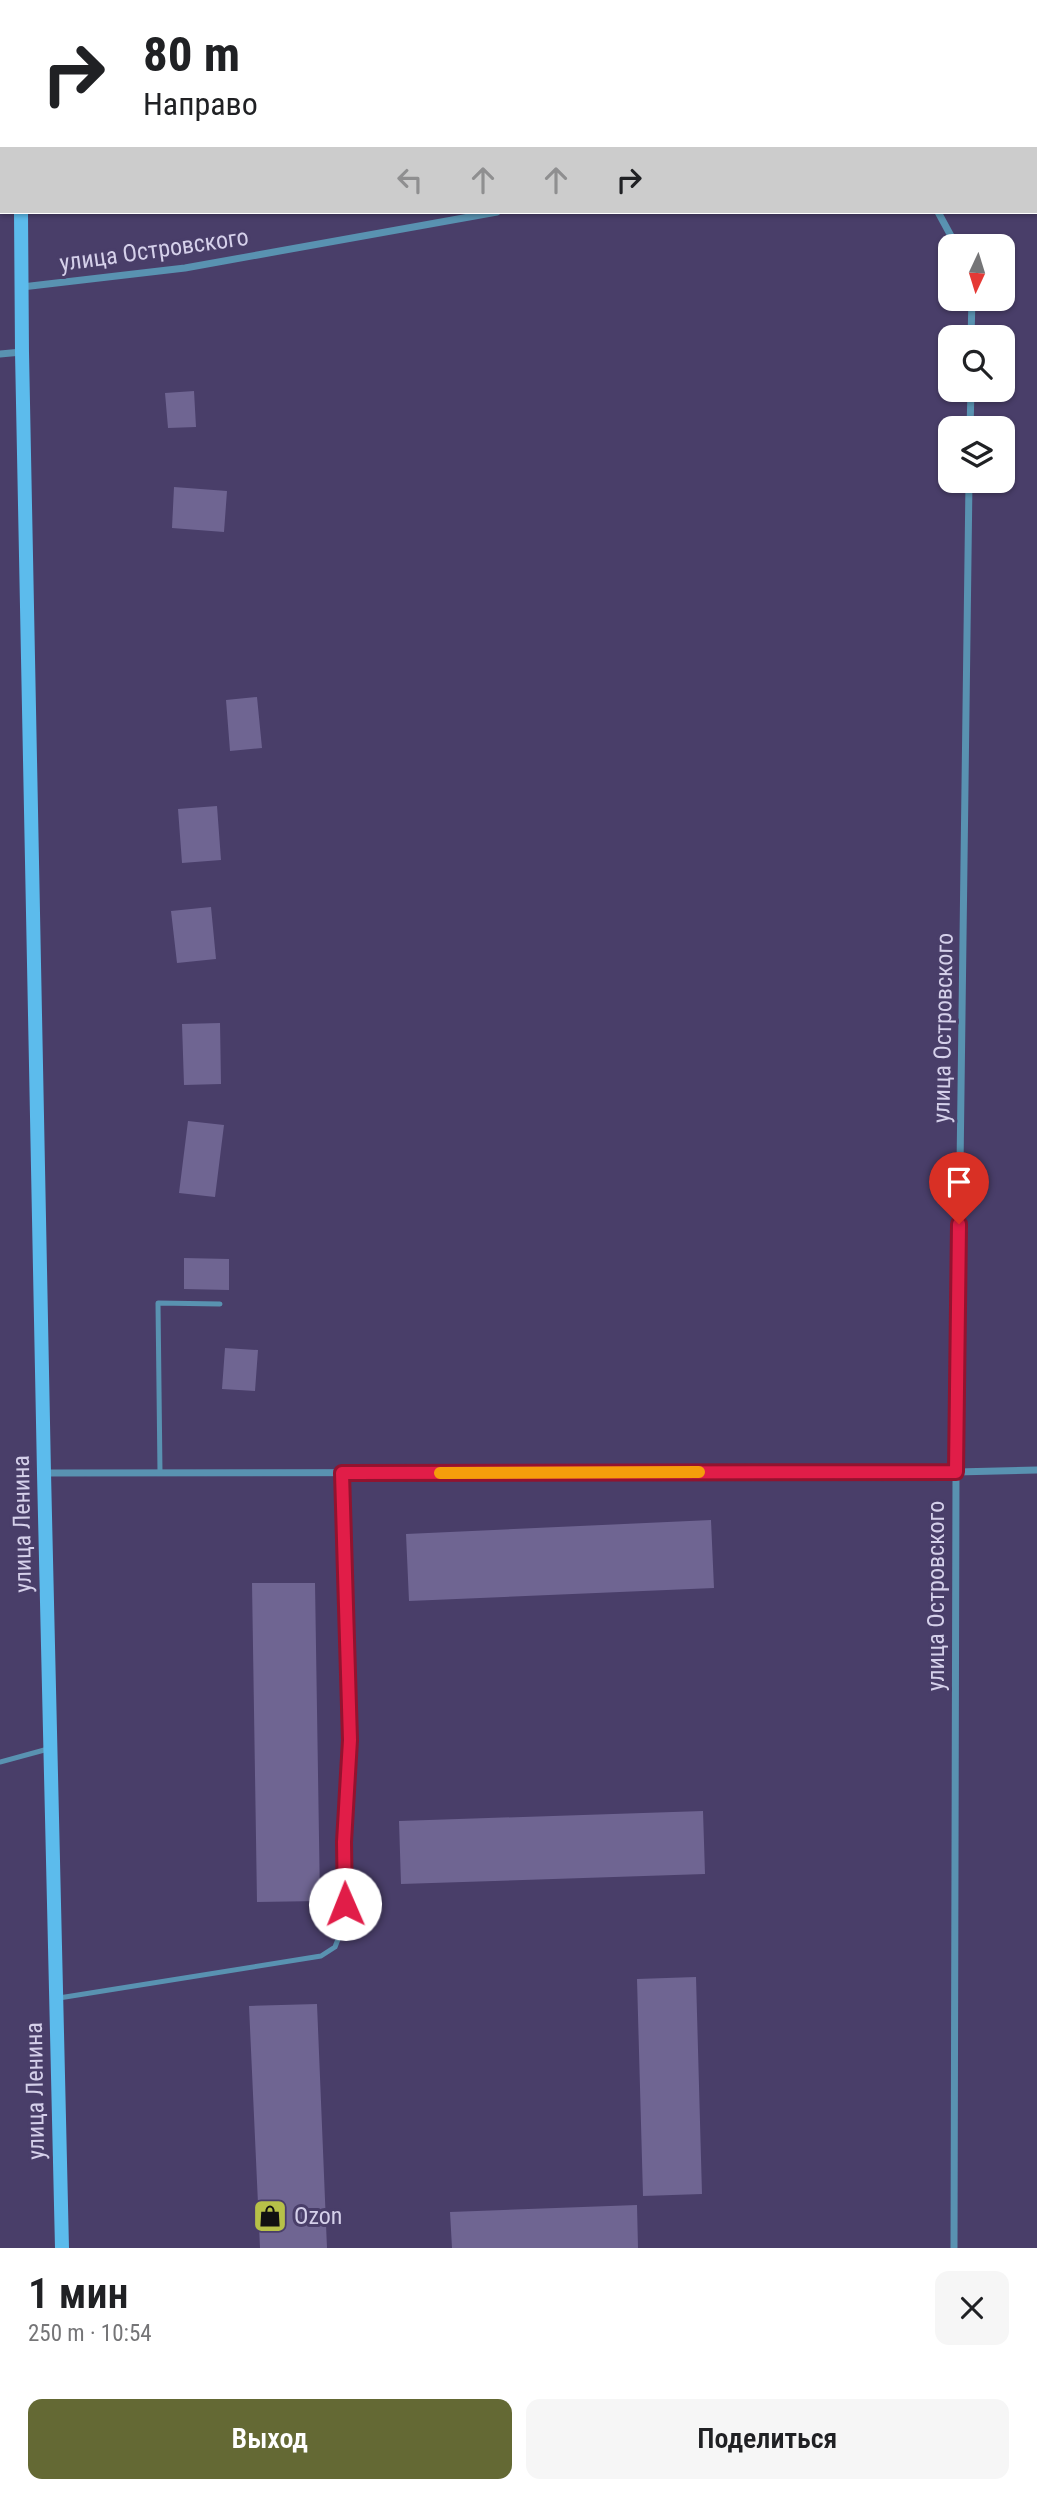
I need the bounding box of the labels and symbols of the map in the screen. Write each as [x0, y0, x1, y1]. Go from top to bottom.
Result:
street label: улица Островского [58, 223, 250, 277]
north arrow [938, 234, 1015, 312]
street label: улица Островского [927, 933, 959, 1123]
pin [929, 1152, 989, 1224]
street label: улица Ленина [7, 1455, 37, 1593]
street label: улица Островского [922, 1501, 950, 1691]
position arrow [308, 1867, 382, 1941]
street label: улица Ленина [20, 2022, 50, 2160]
shop icon: Ozon [251, 2197, 289, 2235]
place label: Ozon [294, 2202, 342, 2230]

